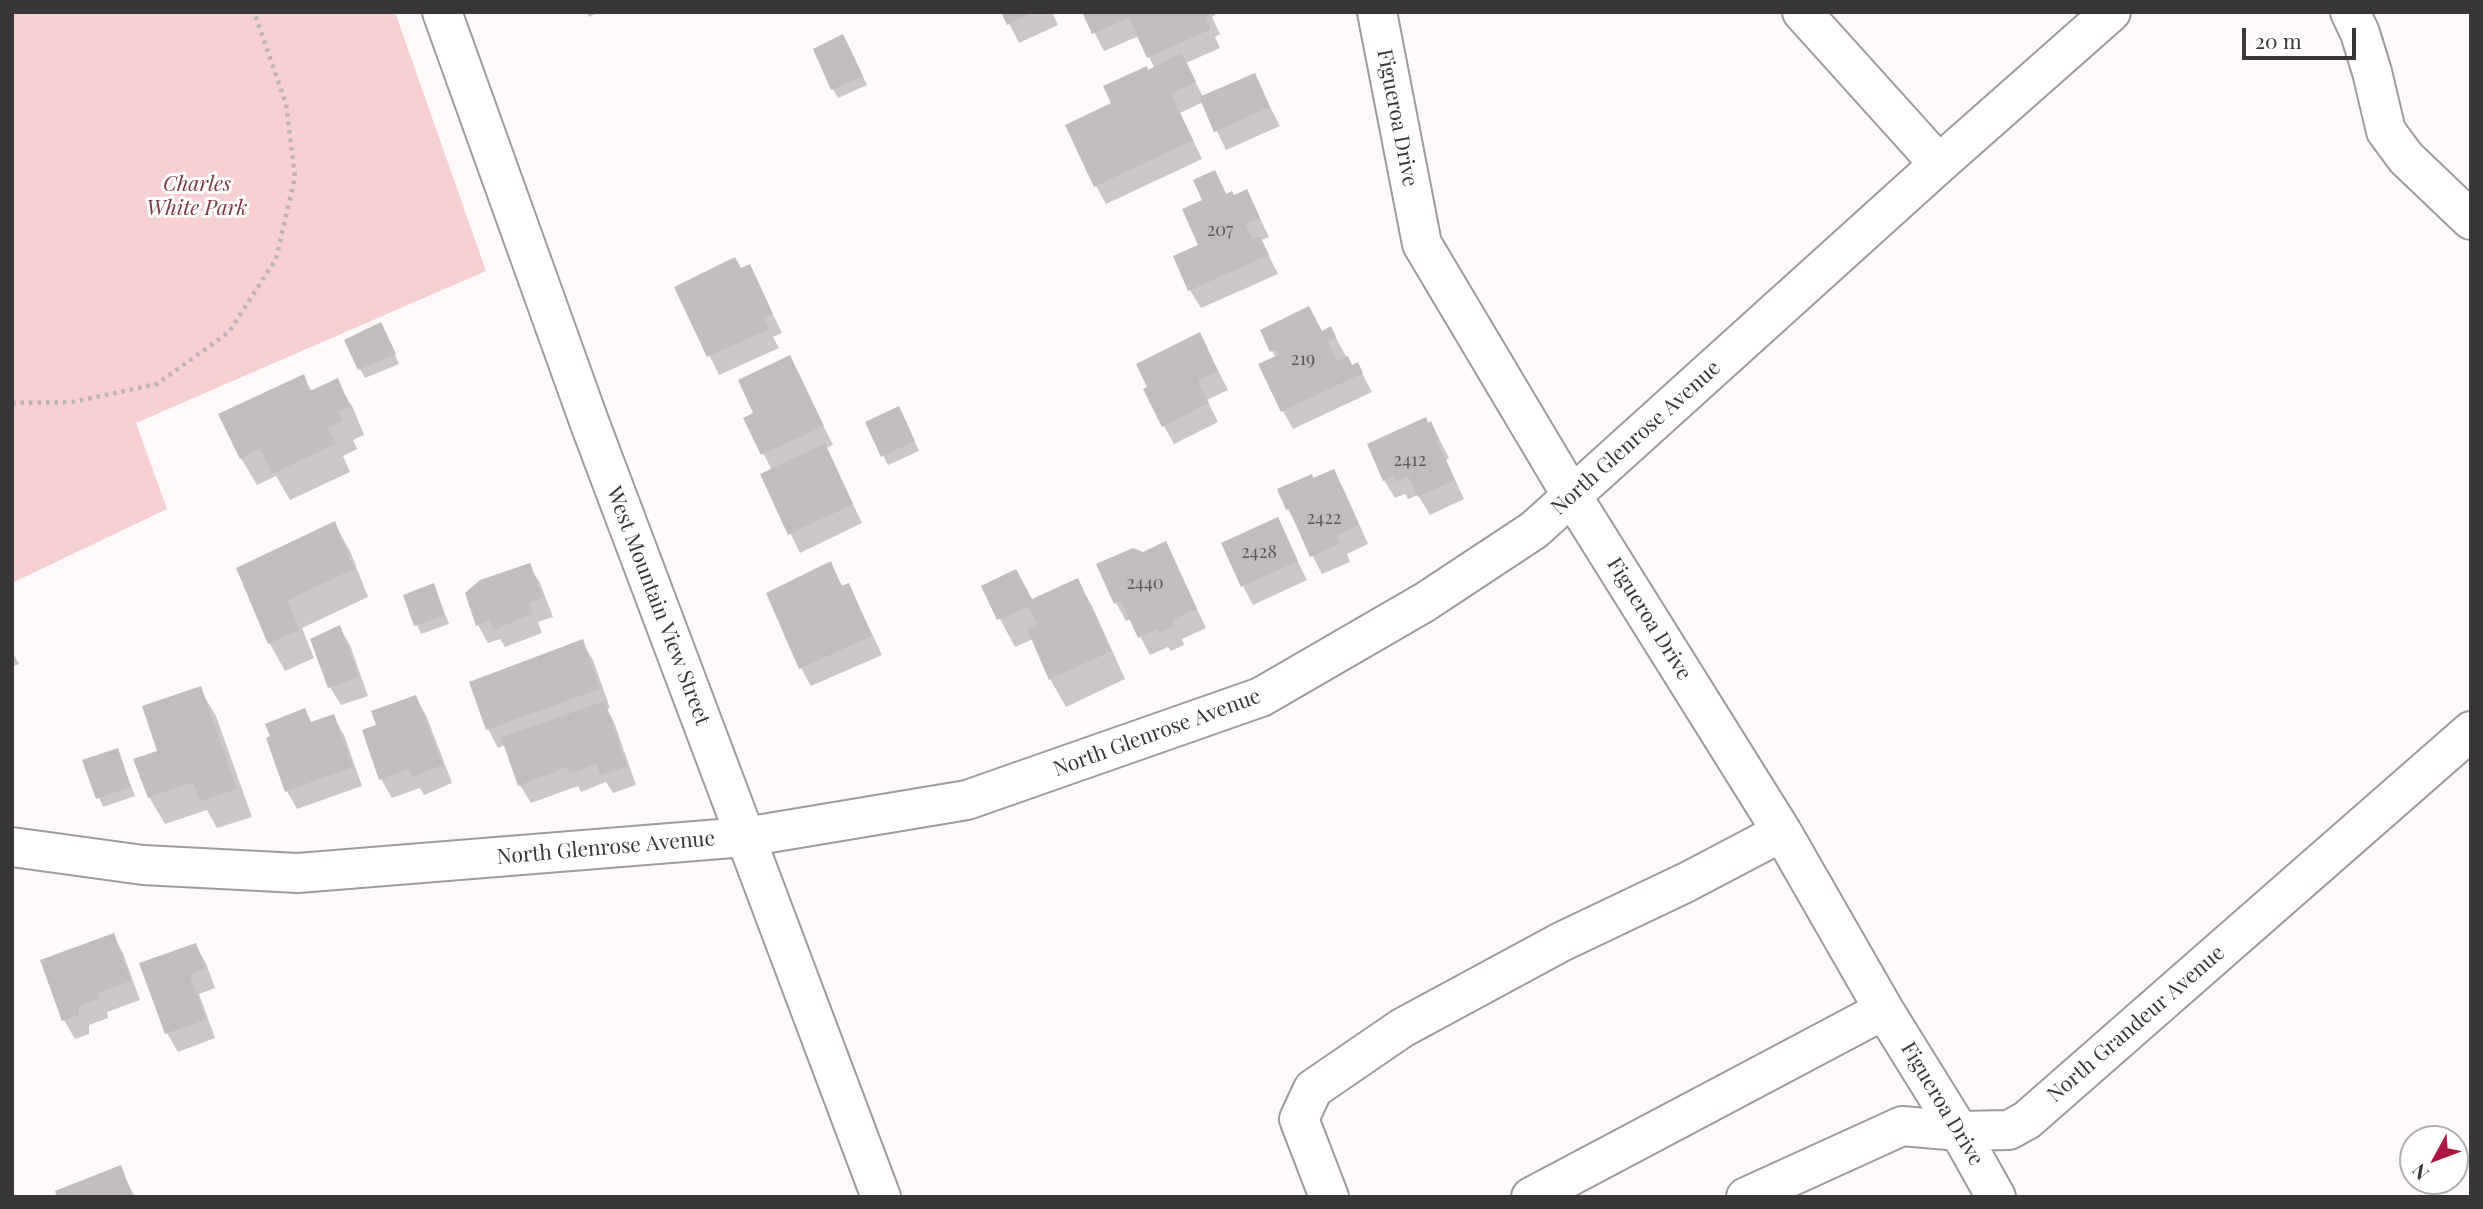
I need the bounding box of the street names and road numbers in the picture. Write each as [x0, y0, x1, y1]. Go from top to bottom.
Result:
street label: Figueroa Drive [1371, 47, 1423, 189]
street label: North Glenrose Avenue [1546, 355, 1726, 521]
street label: West Mountain View Street [601, 483, 715, 729]
street label: Figueroa Drive [1601, 553, 1697, 685]
street label: North Glenrose Avenue [1050, 684, 1264, 782]
street label: North Glenrose Avenue [496, 826, 716, 870]
street label: North Grandeur Avenue [2042, 940, 2230, 1108]
street label: Figueroa Drive [1895, 1038, 1989, 1170]

